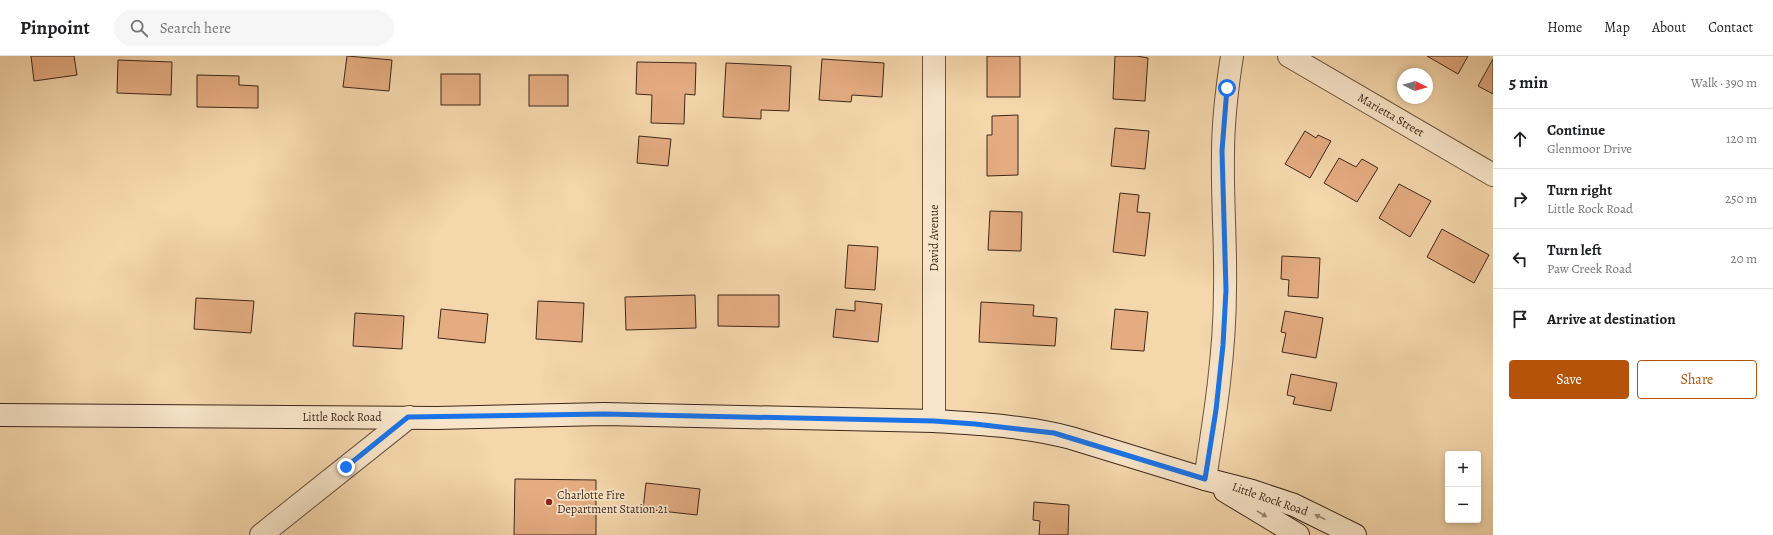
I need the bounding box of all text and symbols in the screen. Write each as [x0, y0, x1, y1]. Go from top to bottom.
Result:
search box [114, 10, 394, 46]
text: Pinpoint [20, 15, 90, 41]
icon: search [128, 17, 150, 39]
text: Search here [160, 18, 231, 38]
text: Home [1547, 18, 1582, 37]
text: Map [1604, 18, 1630, 37]
text: About [1652, 18, 1686, 37]
text: Contact [1708, 18, 1753, 37]
north arrow [1397, 68, 1433, 104]
text: 5 min [1509, 71, 1548, 94]
text: Walk · 390 m [1691, 74, 1757, 91]
route start [1218, 79, 1236, 97]
street label: Marietta Street [1355, 89, 1427, 141]
text: Continue [1547, 120, 1605, 140]
icon: ahead [1509, 128, 1531, 150]
text: 120 m [1726, 130, 1757, 147]
text: Glenmoor Drive [1547, 140, 1632, 157]
text: Turn right [1547, 180, 1612, 200]
icon: right [1509, 188, 1531, 210]
text: 250 m [1725, 190, 1757, 207]
text: Little Rock Road [1547, 200, 1633, 217]
street label: David Avenue [926, 204, 942, 272]
text: Turn left [1547, 240, 1602, 260]
icon: left [1509, 248, 1531, 270]
text: 20 m [1731, 250, 1757, 267]
text: Paw Creek Road [1547, 260, 1632, 277]
icon: arrive [1509, 308, 1531, 330]
text: Arrive at destination [1547, 309, 1676, 329]
button: Save [1509, 360, 1629, 399]
button: Share [1637, 360, 1757, 399]
street label: Little Rock Road [302, 409, 382, 425]
map controls [1445, 451, 1481, 523]
button: + [1445, 451, 1481, 487]
route end [337, 458, 355, 476]
street label: Little Rock Road [1230, 479, 1311, 520]
place label: Charlotte Fire Department Station 21 [557, 487, 668, 517]
button: − [1445, 487, 1481, 523]
marker: Charlotte Fire Department Station 21 [544, 497, 554, 507]
one-way arrow [1257, 510, 1267, 518]
one-way arrow [1315, 514, 1326, 520]

